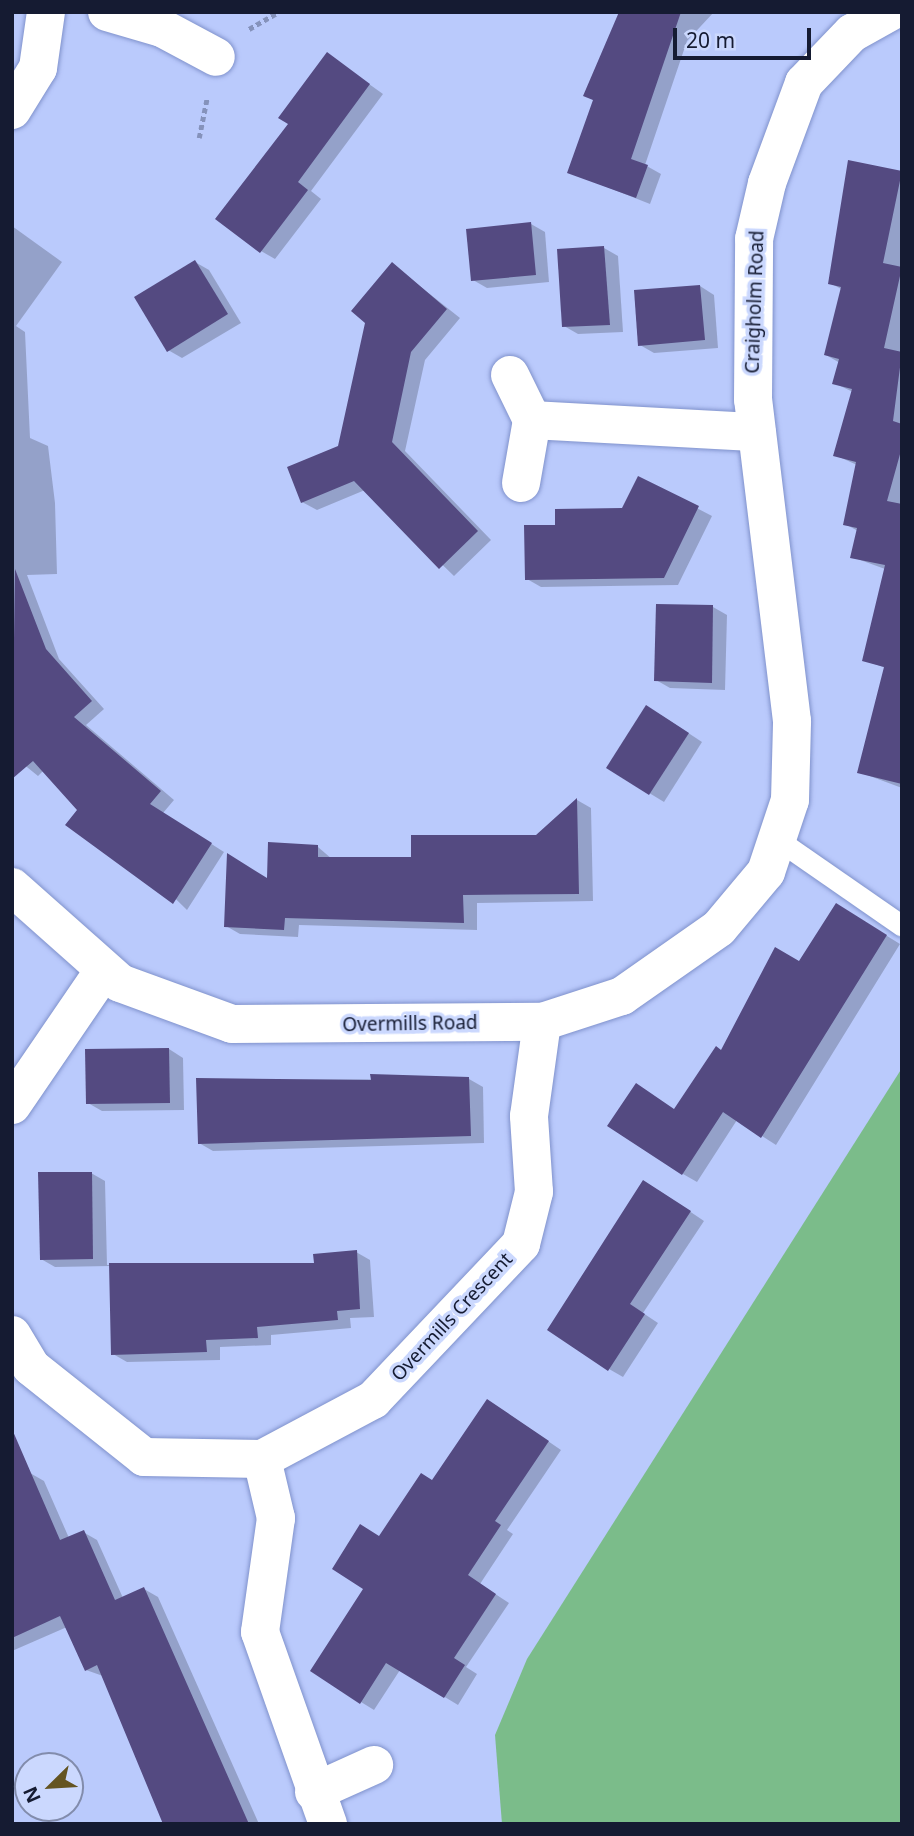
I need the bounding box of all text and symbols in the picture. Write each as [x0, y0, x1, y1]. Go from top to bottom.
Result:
scale bar [676, 14, 814, 58]
text: 20 m [686, 26, 735, 54]
street label: Craigholm Road [741, 230, 769, 374]
street label: Overmills Road [342, 1011, 478, 1037]
street label: Overmills Crescent [387, 1248, 517, 1386]
north arrow [14, 1752, 84, 1822]
text: N [17, 1782, 47, 1807]

